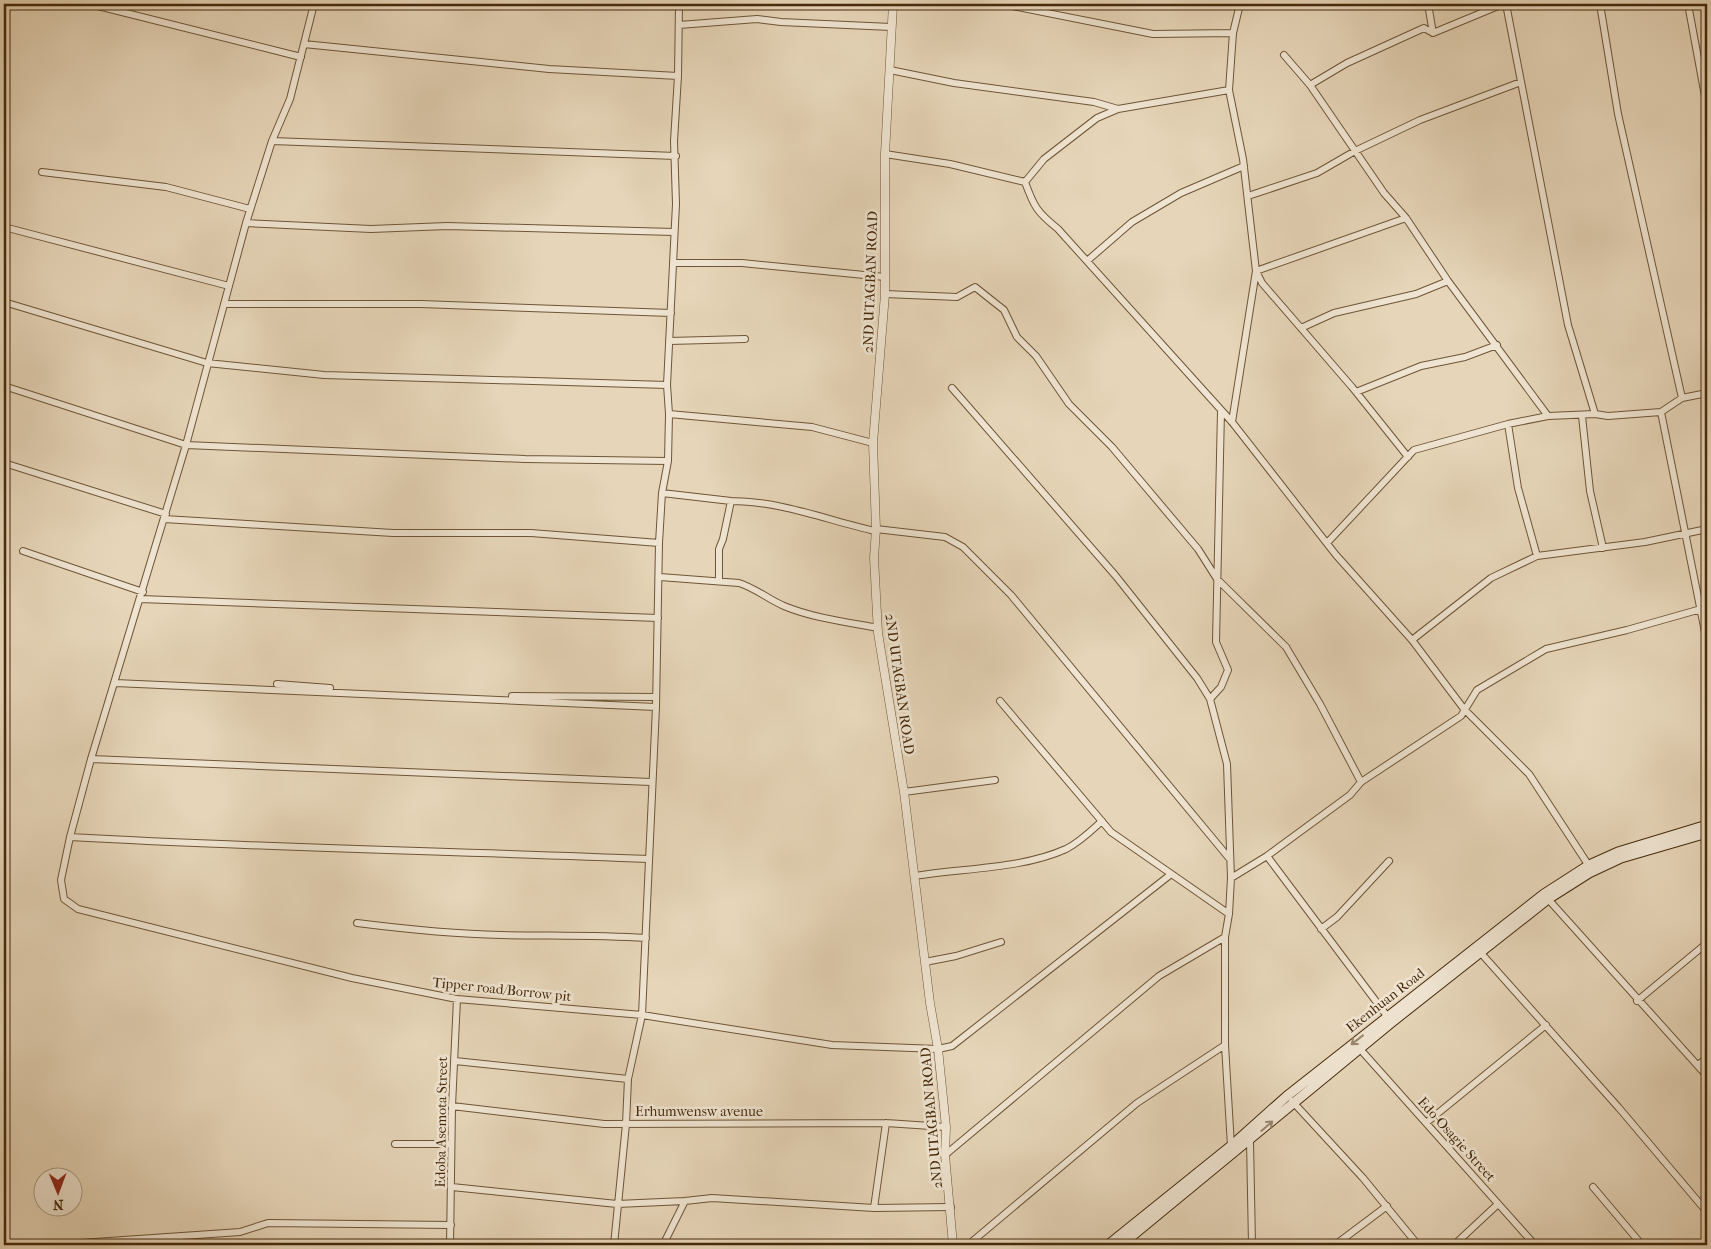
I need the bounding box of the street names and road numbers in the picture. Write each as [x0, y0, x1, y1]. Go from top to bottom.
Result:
street label: 2ND UTAGBAN ROAD [860, 210, 881, 353]
street label: 2ND UTAGBAN ROAD [881, 612, 918, 756]
street label: Ekenhuan Road [1343, 964, 1428, 1036]
street label: Tipper road/Borrow pit [432, 974, 572, 1005]
street label: 2ND UTAGBAN ROAD [917, 1046, 946, 1190]
street label: Edoba Asemota Street [432, 1056, 451, 1188]
street label: Edo-Osagie Street [1414, 1093, 1499, 1185]
street label: Erhumwensw avenue [635, 1103, 763, 1120]

